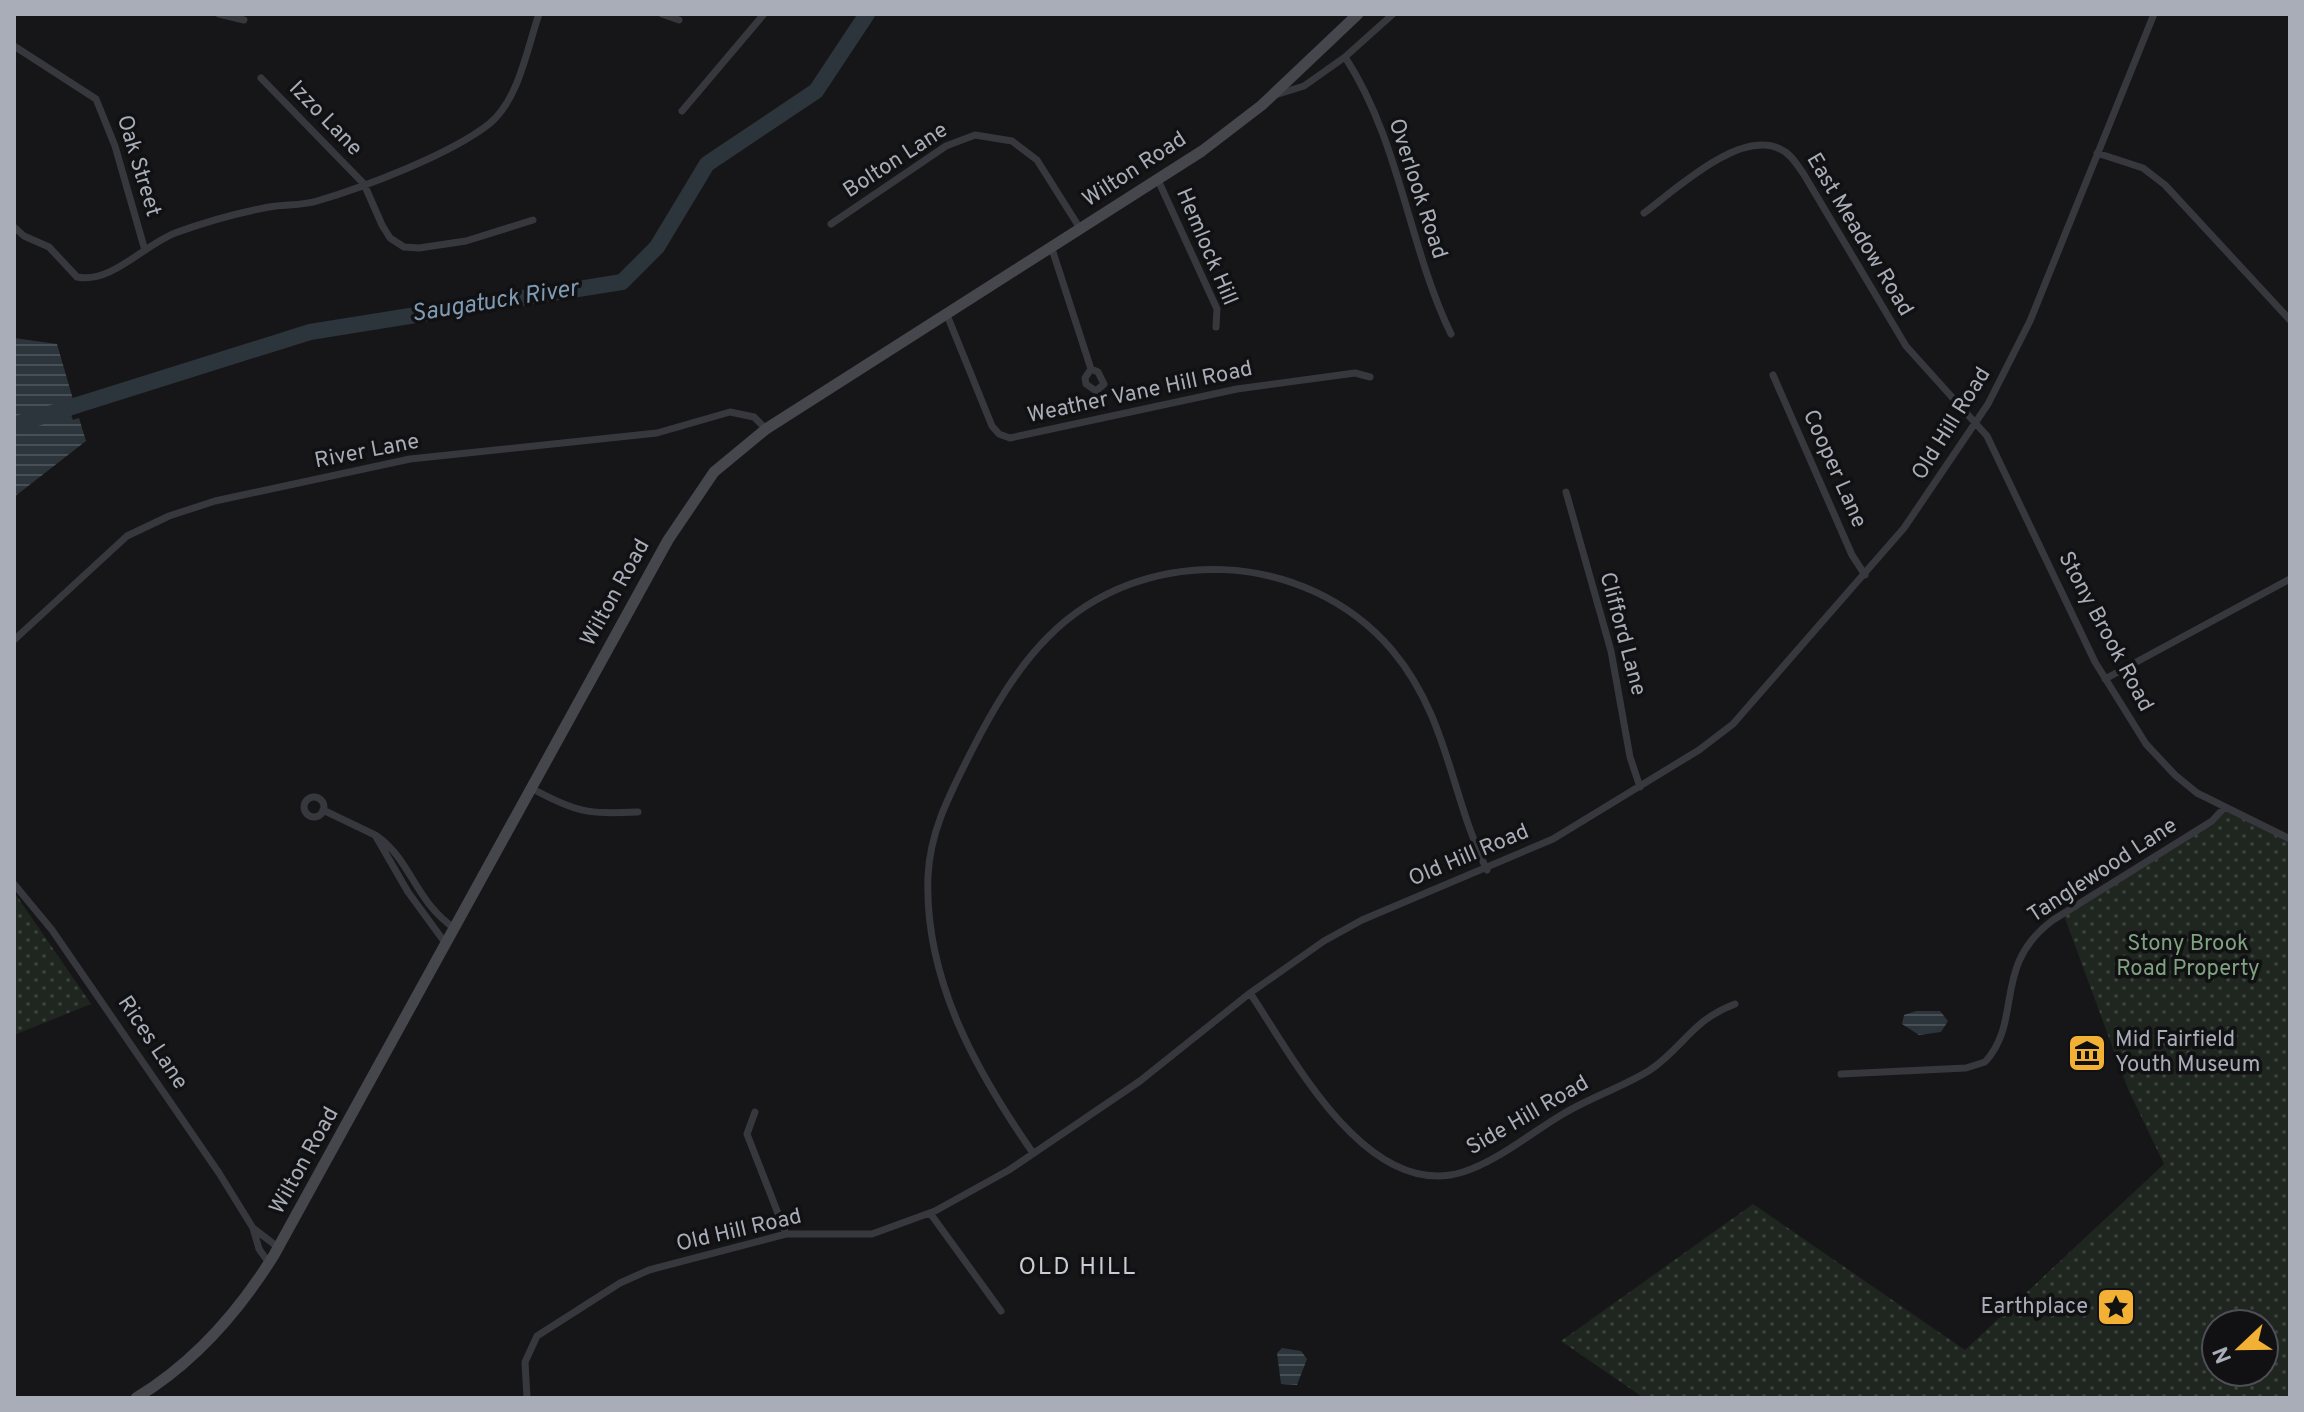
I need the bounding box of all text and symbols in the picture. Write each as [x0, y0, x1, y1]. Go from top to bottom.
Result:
street label: Izzo Lane [283, 76, 367, 162]
street label: Oak Street [110, 112, 166, 220]
street label: Overlook Road [1382, 115, 1452, 263]
street label: Bolton Lane [839, 117, 953, 205]
street label: Wilton Road [1078, 126, 1192, 214]
street label: East Meadow Road [1800, 148, 1918, 322]
street label: Hemlock Hill [1169, 184, 1243, 310]
water label: Saugatuck River [410, 274, 582, 330]
street label: Weather Vane Hill Road [1025, 356, 1255, 430]
street label: Old Hill Road [1907, 363, 1997, 485]
street label: Cooper Lane [1796, 406, 1872, 532]
street label: River Lane [312, 429, 422, 475]
street label: Wilton Road [575, 535, 657, 651]
street label: Stony Brook Road [2051, 547, 2159, 717]
street label: Clifford Lane [1593, 569, 1651, 699]
street label: Tanglewood Lane [2023, 813, 2183, 929]
street label: Old Hill Road [1405, 819, 1533, 893]
park label: Stony Brook Road Property [2116, 931, 2260, 983]
street label: Rices Lane [111, 991, 193, 1095]
place label: Mid Fairfield Youth Museum [2115, 1027, 2260, 1079]
museum icon: Mid Fairfield Youth Museum [2066, 1032, 2108, 1074]
street label: Side Hill Road [1462, 1070, 1594, 1162]
street label: Wilton Road [264, 1103, 346, 1219]
street label: Old Hill Road [674, 1203, 804, 1259]
district label: OLD HILL [1018, 1253, 1138, 1283]
place icon: Earthplace [2095, 1286, 2137, 1328]
place label: Earthplace [1981, 1294, 2088, 1321]
north arrow [2200, 1308, 2280, 1388]
text: N [2208, 1342, 2239, 1367]

